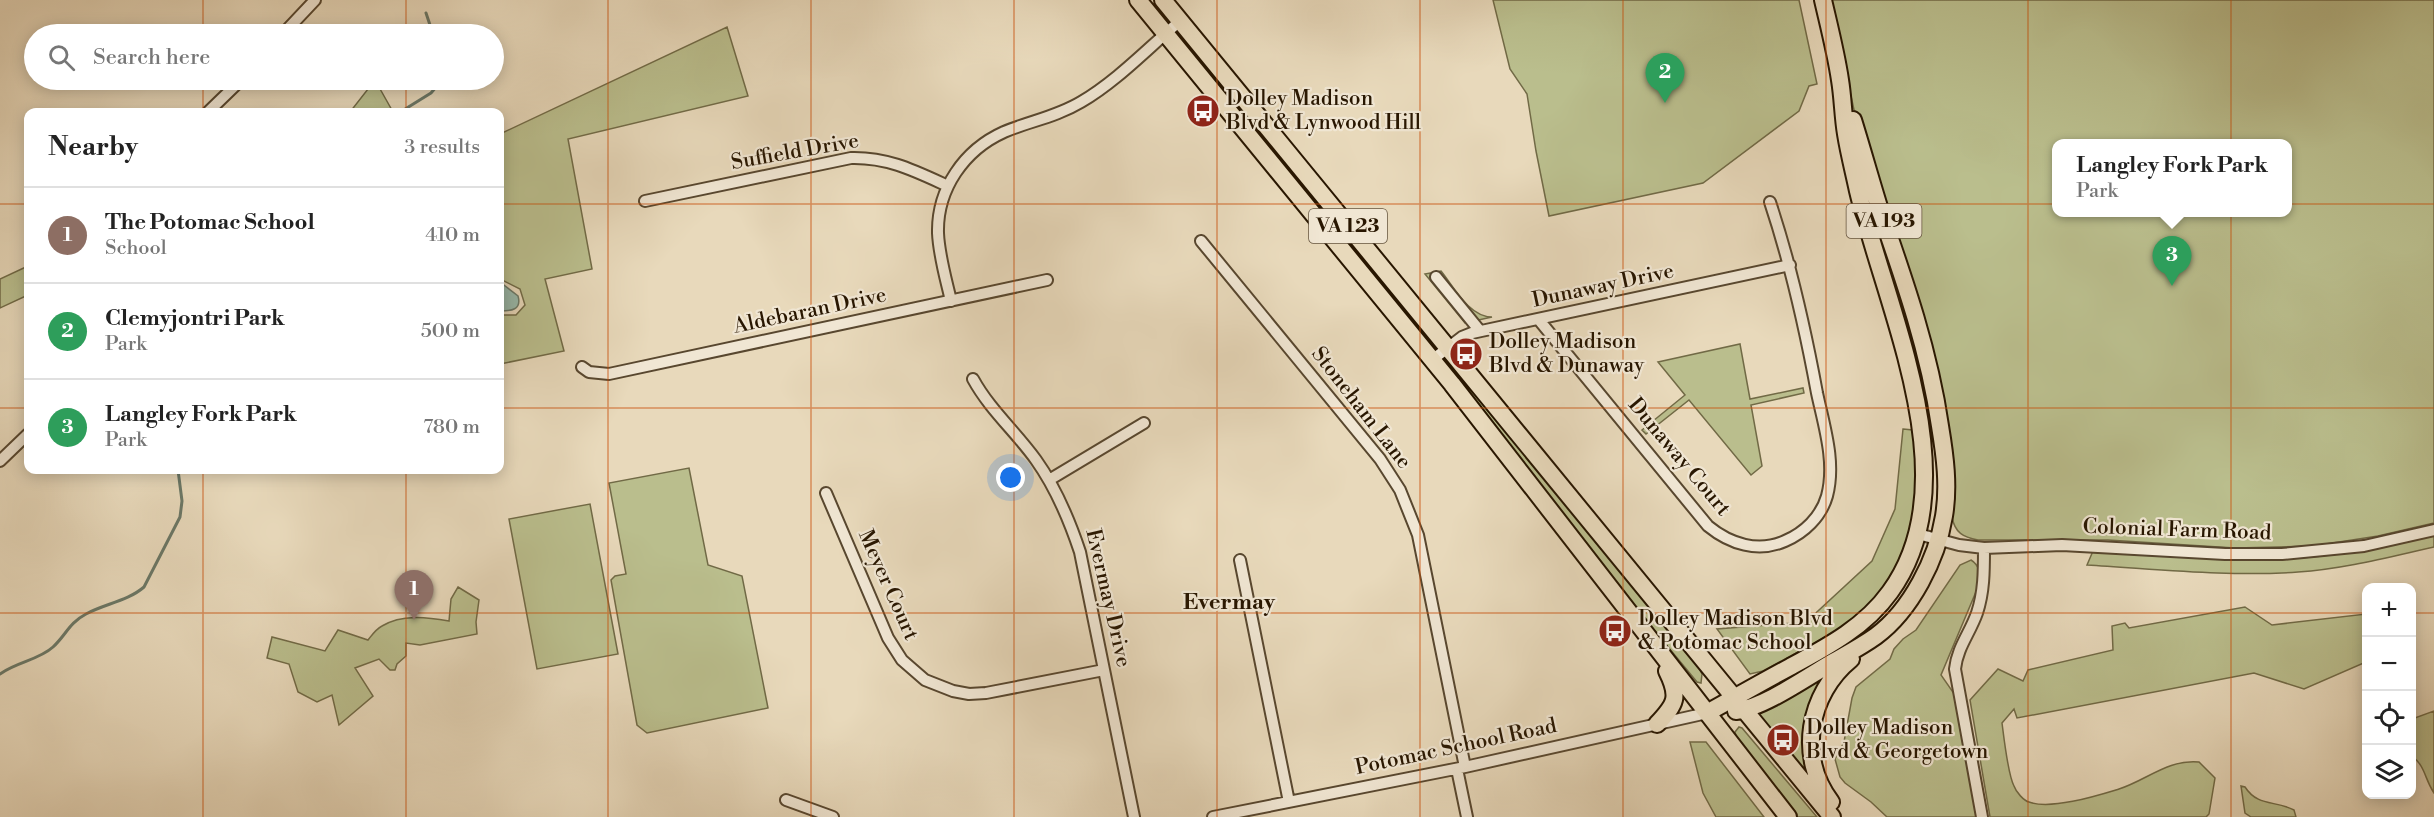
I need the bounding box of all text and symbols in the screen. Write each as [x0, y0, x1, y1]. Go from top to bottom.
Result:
search box [24, 24, 504, 90]
icon: search [45, 41, 78, 74]
text: Search here [93, 44, 210, 71]
pin: 2 [1646, 54, 1684, 103]
place label: Dolley Madison Blvd & Lynwood Hill [1225, 86, 1421, 136]
bus stop icon: Dolley Madison Blvd & Lynwood Hill [1185, 93, 1221, 129]
street label: Suffield Drive [729, 128, 861, 176]
text: Nearby [48, 131, 138, 163]
text: 3 results [404, 135, 480, 160]
popup [2052, 139, 2292, 217]
text: Langley Fork Park [2076, 152, 2268, 179]
text: Park [2076, 179, 2118, 204]
road number: VA 193 [1846, 204, 1922, 238]
text: The Potomac School [105, 209, 315, 236]
road number: VA 123 [1309, 209, 1387, 243]
text: 1 [63, 223, 72, 248]
text: 410 m [425, 223, 480, 248]
text: School [105, 236, 167, 261]
pin: 3 [2152, 236, 2192, 286]
street label: Dunaway Drive [1530, 258, 1676, 314]
street label: Aldebaran Drive [730, 282, 889, 340]
text: Clemyjontri Park [105, 305, 285, 332]
text: 2 [61, 319, 74, 344]
text: 500 m [421, 319, 480, 344]
place label: Dolley Madison Blvd & Dunaway [1488, 329, 1645, 379]
text: Park [105, 332, 147, 357]
bus stop icon: Dolley Madison Blvd & Dunaway [1448, 336, 1484, 372]
street label: Stoneham Lane [1305, 342, 1417, 474]
street label: Dunaway Court [1622, 393, 1736, 522]
text: Langley Fork Park [105, 401, 297, 428]
text: 3 [61, 415, 74, 440]
text: 780 m [423, 415, 480, 440]
text: Park [105, 428, 147, 453]
your location [996, 463, 1025, 492]
street label: Colonial Farm Road [2082, 514, 2272, 546]
street label: Meyer Court [852, 526, 924, 645]
street label: Evermay Drive [1079, 526, 1137, 670]
pin: 1 [394, 570, 434, 620]
map controls [2362, 583, 2416, 799]
button: + [2362, 583, 2416, 637]
district label: Evermay [1183, 589, 1276, 616]
place label: Dolley Madison Blvd & Potomac School [1638, 606, 1833, 656]
bus stop icon: Dolley Madison Blvd & Potomac School [1597, 613, 1633, 649]
button: − [2362, 637, 2416, 691]
button: locate [2362, 691, 2416, 745]
street label: Potomac School Road [1353, 713, 1559, 781]
place label: Dolley Madison Blvd & Georgetown [1805, 715, 1989, 765]
bus stop icon: Dolley Madison Blvd & Georgetown [1765, 722, 1801, 758]
button: layers [2362, 745, 2416, 799]

